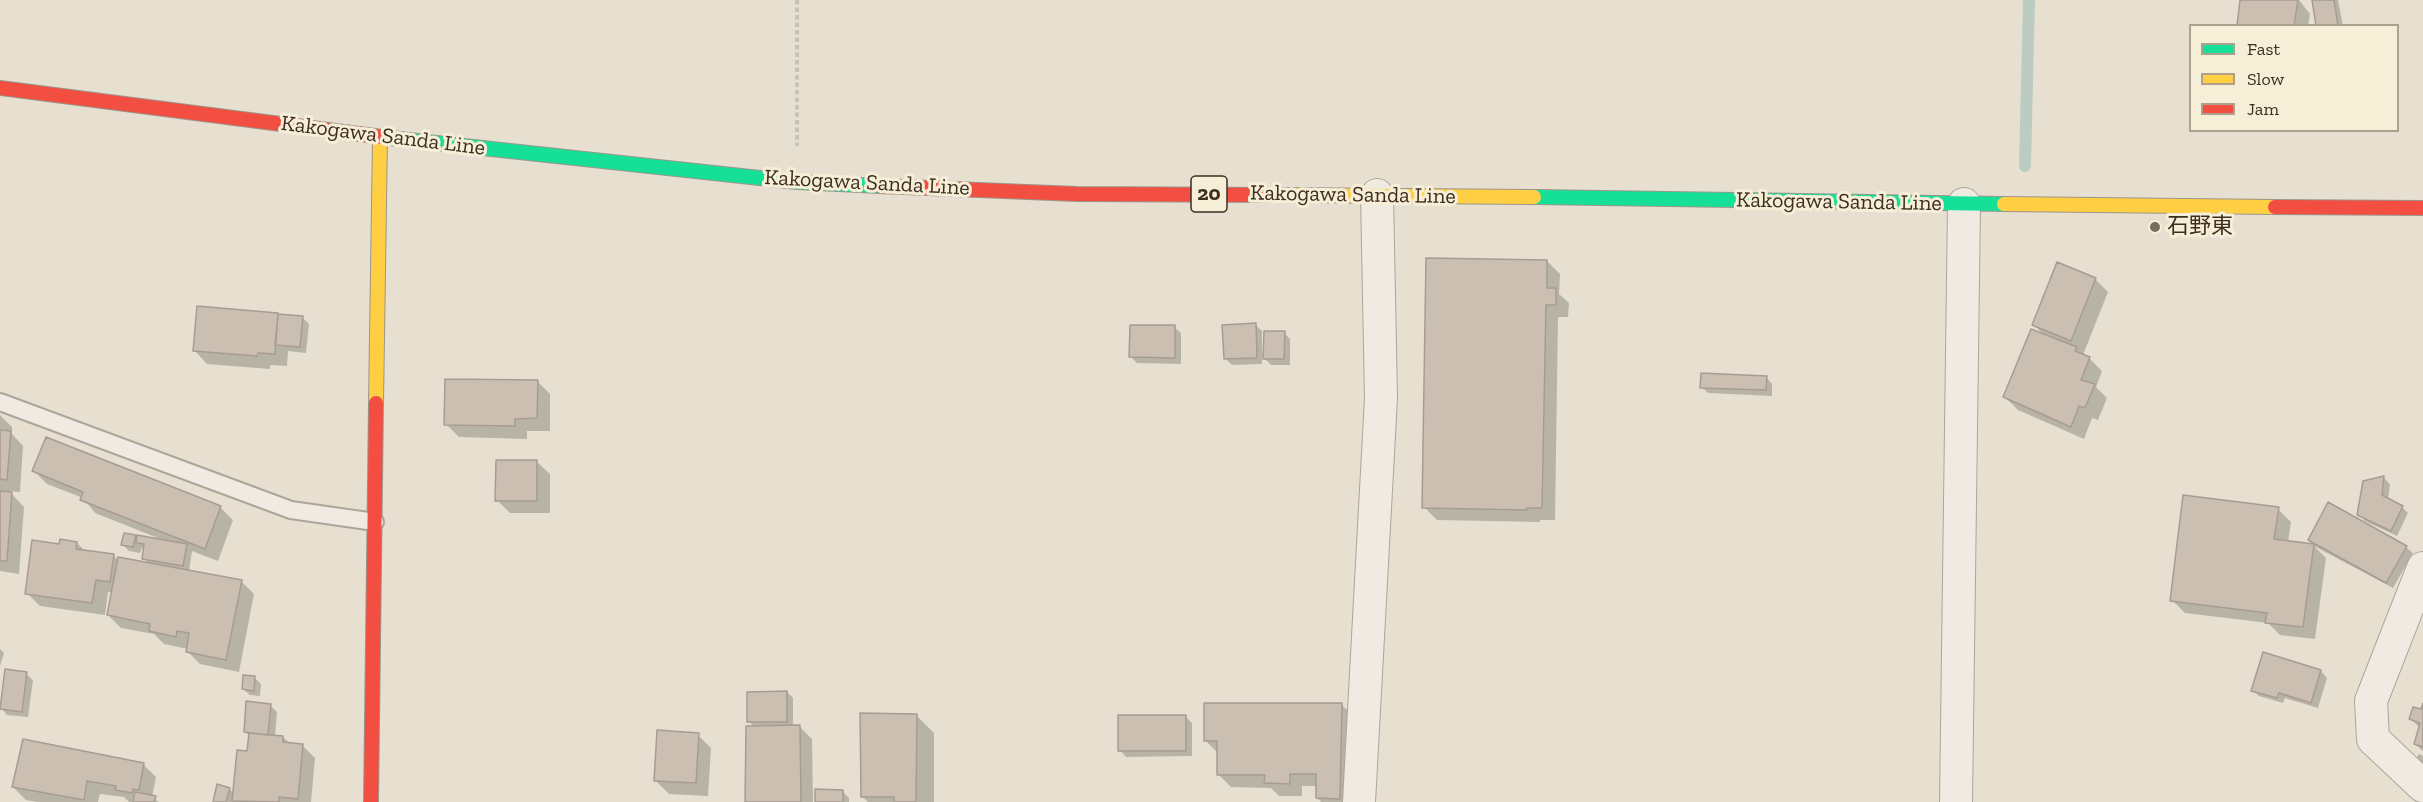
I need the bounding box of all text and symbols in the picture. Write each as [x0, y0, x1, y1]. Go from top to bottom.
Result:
legend [2189, 24, 2399, 132]
text: Fast [2247, 38, 2280, 60]
text: Slow [2247, 68, 2284, 90]
text: Jam [2247, 98, 2279, 120]
street label: Kakogawa Sanda Line [279, 110, 487, 162]
street label: Kakogawa Sanda Line [764, 164, 970, 202]
road number: 20 [1191, 176, 1227, 212]
street label: Kakogawa Sanda Line [1250, 180, 1456, 210]
street label: Kakogawa Sanda Line [1736, 187, 1942, 217]
place label: 石野東 [2167, 214, 2233, 240]
marker: 石野東 [2148, 220, 2162, 234]

